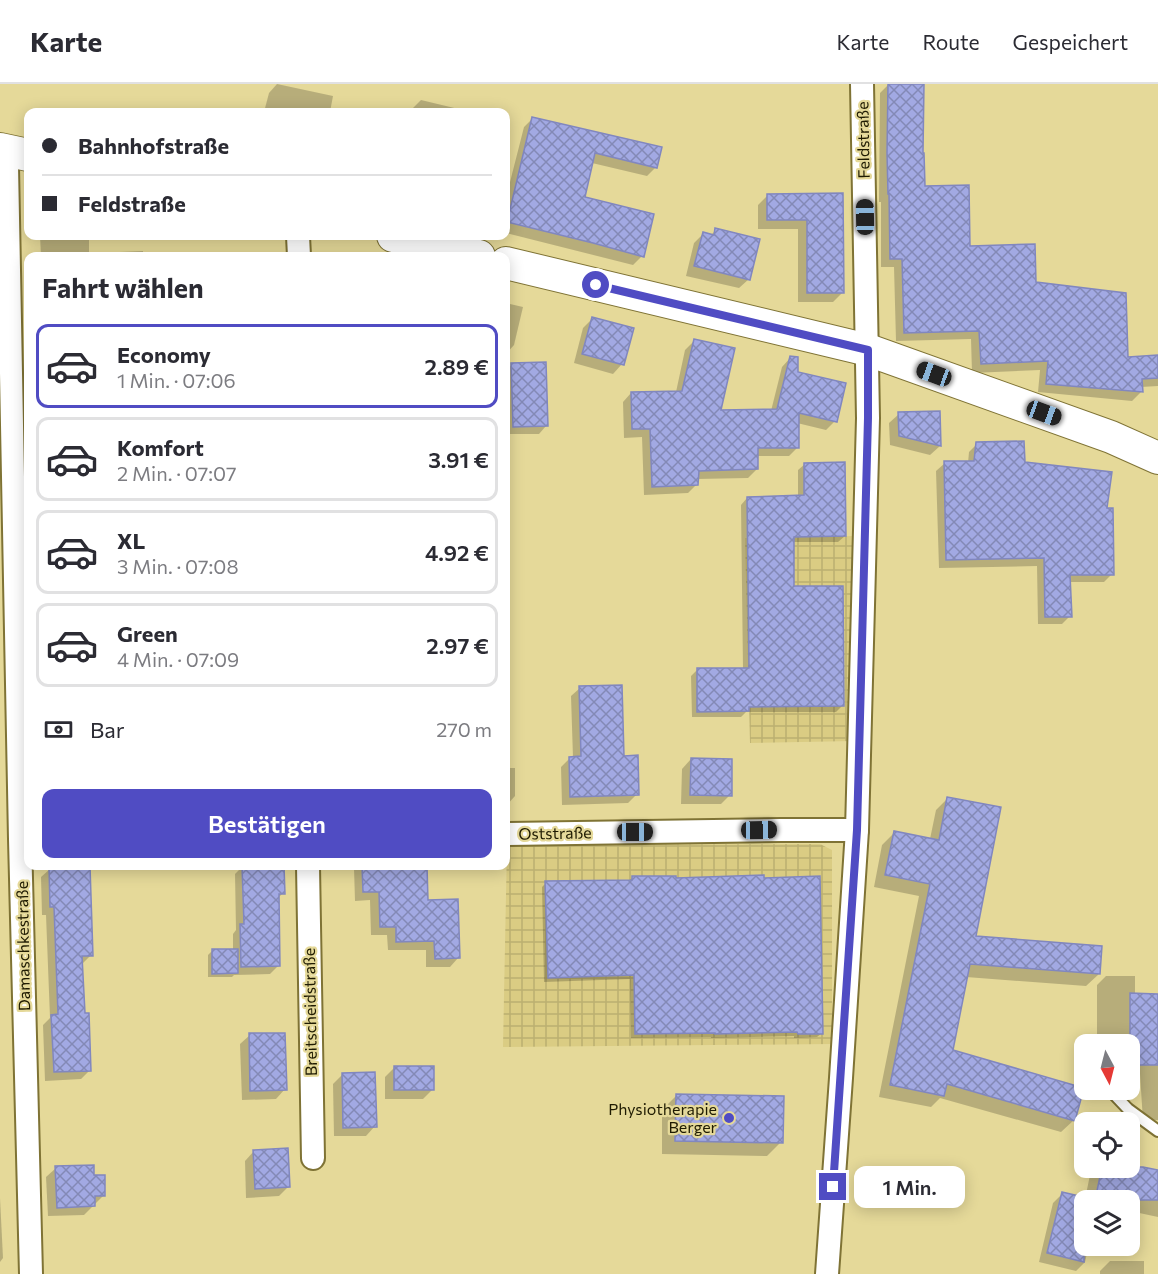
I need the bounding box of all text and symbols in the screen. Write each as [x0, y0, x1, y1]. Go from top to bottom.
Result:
text: Karte [30, 24, 102, 58]
text: Karte [836, 29, 889, 54]
text: Route [922, 29, 980, 54]
text: Gespeichert [1013, 29, 1128, 54]
street label: Feldstraße [852, 101, 873, 179]
text: Bahnhofstraße [78, 132, 229, 159]
text: Feldstraße [78, 190, 186, 217]
car [856, 199, 874, 235]
text: Fahrt wählen [42, 271, 204, 304]
route start [582, 271, 609, 298]
icon: car [45, 339, 99, 393]
text: Economy [117, 341, 211, 368]
text: 2.89 € [425, 353, 489, 380]
car [914, 359, 954, 389]
text: 1 Min. · 07:06 [117, 368, 236, 392]
car [1024, 398, 1064, 428]
icon: car [45, 432, 99, 486]
text: Komfort [117, 434, 204, 461]
text: 3.91 € [428, 446, 489, 473]
text: 2 Min. · 07:07 [117, 461, 237, 485]
icon: car [45, 525, 99, 579]
text: XL [117, 527, 145, 554]
text: 4.92 € [425, 539, 489, 566]
text: 3 Min. · 07:08 [117, 554, 239, 578]
icon: car [45, 618, 99, 672]
text: Green [117, 620, 178, 647]
text: 2.97 € [426, 632, 489, 659]
text: 4 Min. · 07:09 [117, 647, 239, 671]
icon: cash [42, 713, 75, 746]
text: Bar [90, 716, 125, 743]
text: 270 m [436, 717, 492, 741]
button: Bestätigen [42, 789, 492, 858]
car [741, 821, 777, 839]
street label: Oststraße [518, 822, 592, 843]
car [617, 823, 653, 841]
street label: Damaschkestraße [12, 881, 33, 1011]
street label: Breitscheidstraße [299, 948, 320, 1076]
north arrow [1074, 1034, 1140, 1100]
map controls [1074, 1034, 1140, 1256]
place label: Physiotherapie Berger [608, 1099, 718, 1136]
marker: Physiotherapie Berger [722, 1111, 736, 1125]
button: locate [1074, 1112, 1140, 1178]
callout: 1 Min. [854, 1166, 965, 1208]
route end [819, 1173, 846, 1200]
text: 1 Min. [883, 1175, 937, 1199]
button: layers [1074, 1190, 1140, 1256]

